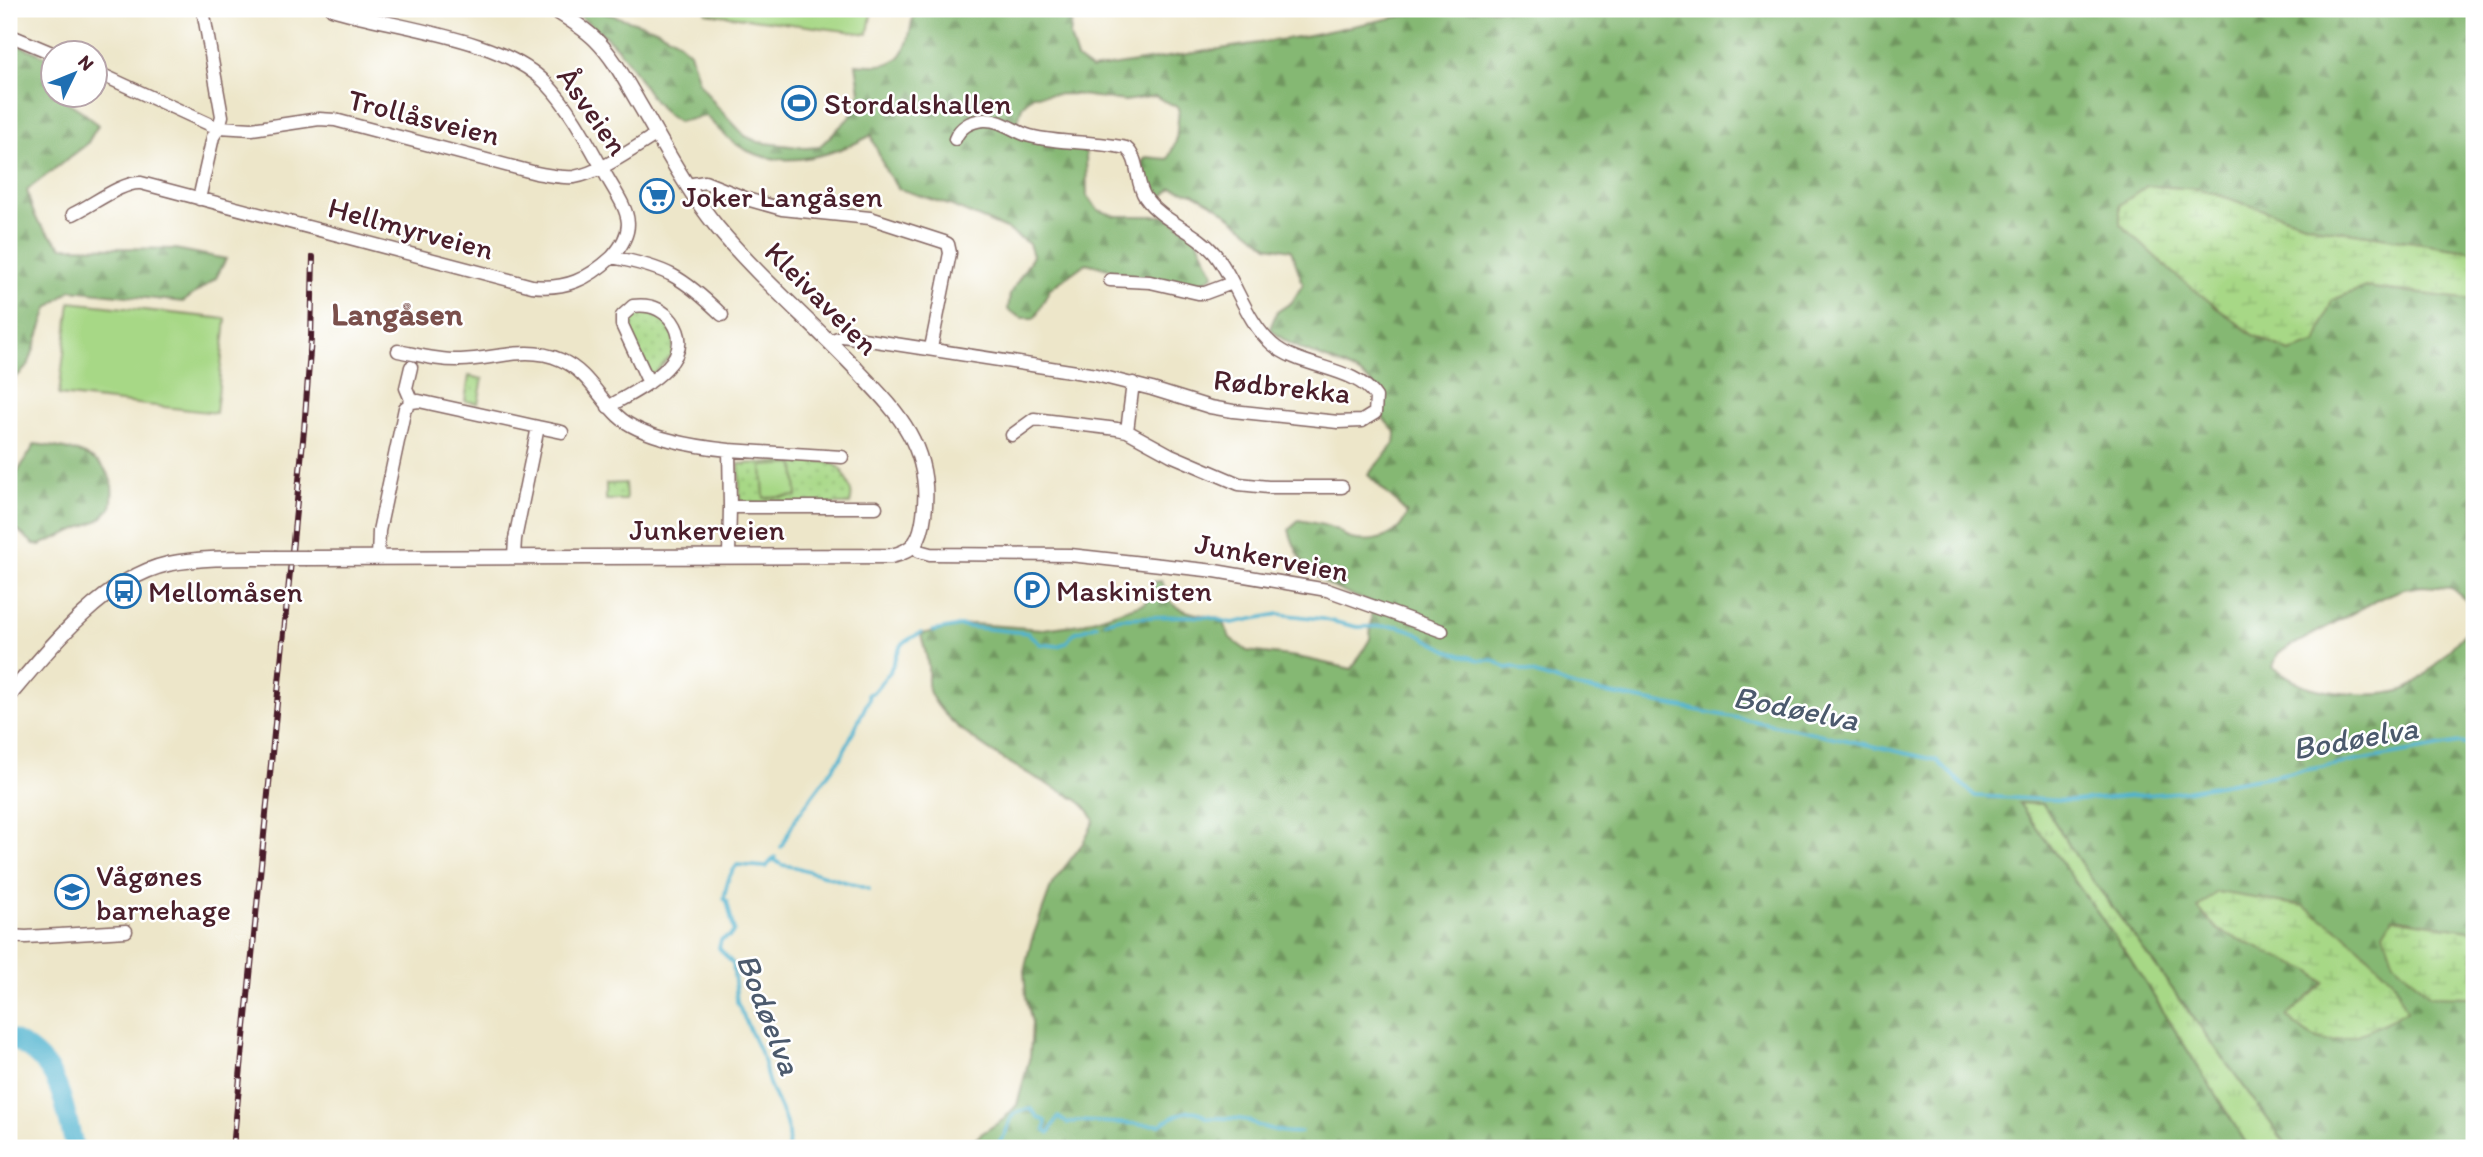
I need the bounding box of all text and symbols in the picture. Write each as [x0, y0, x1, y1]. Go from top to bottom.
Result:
north arrow [38, 38, 108, 108]
text: N [73, 50, 99, 75]
street label: Åsveien [549, 59, 637, 163]
street label: Trollåsveien [344, 80, 504, 154]
sports icon: Stordalshallen [780, 84, 818, 122]
place label: Stordalshallen [824, 85, 1012, 122]
supermarket icon: Joker Langåsen [638, 177, 676, 215]
place label: Joker Langåsen [682, 178, 883, 215]
street label: Hellmyrveien [324, 188, 498, 268]
street label: Kleivaveien [757, 233, 887, 363]
district label: Langåsen [331, 295, 464, 333]
street label: Rødbrekka [1212, 360, 1353, 412]
street label: Junkerveien [629, 511, 785, 548]
street label: Junkerveien [1192, 524, 1352, 590]
parking icon: Maskinisten [1013, 571, 1051, 609]
bus stop icon: Mellomåsen [105, 572, 143, 610]
place label: Maskinisten [1056, 572, 1212, 609]
place label: Mellomåsen [148, 573, 303, 610]
water label: Bodøelva [1730, 677, 1862, 739]
water label: Bodøelva [2289, 708, 2421, 768]
place label: Vågønes barnehage [96, 857, 231, 928]
school or university icon: Vågønes barnehage [53, 873, 91, 911]
water label: Bodøelva [729, 948, 810, 1080]

